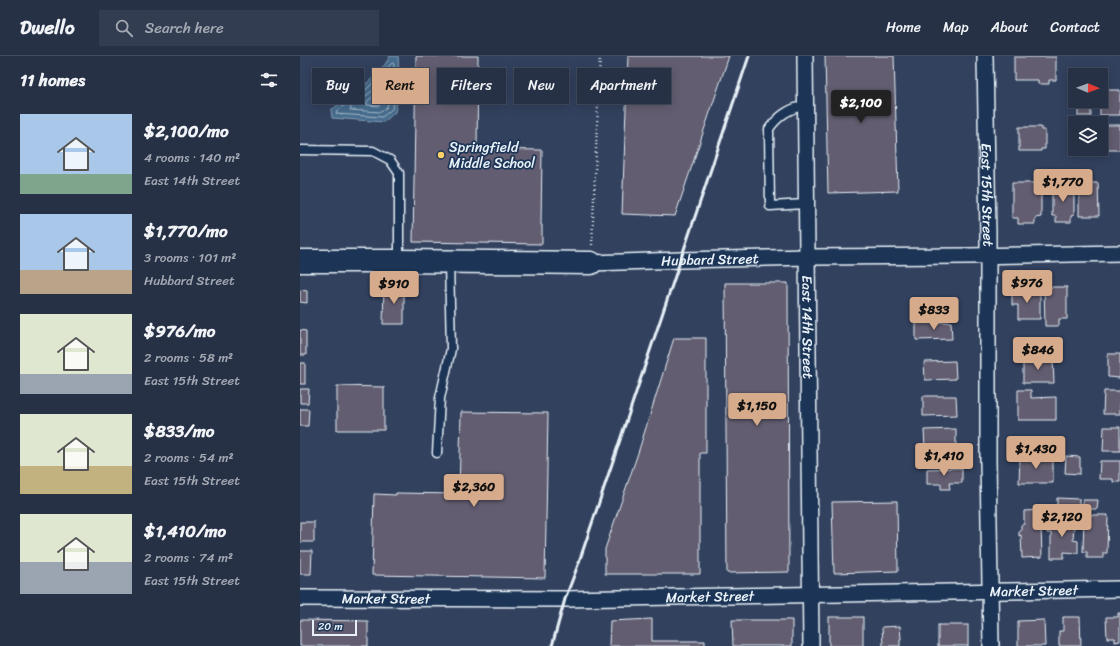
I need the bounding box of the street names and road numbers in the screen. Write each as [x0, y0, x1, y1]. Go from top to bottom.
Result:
street label: East 15th Street [973, 143, 1000, 247]
street label: Hubbard Street [661, 246, 759, 274]
street label: East 14th Street [794, 275, 820, 379]
street label: Market Street [989, 578, 1080, 604]
street label: Market Street [666, 584, 756, 610]
street label: Market Street [342, 586, 432, 611]

